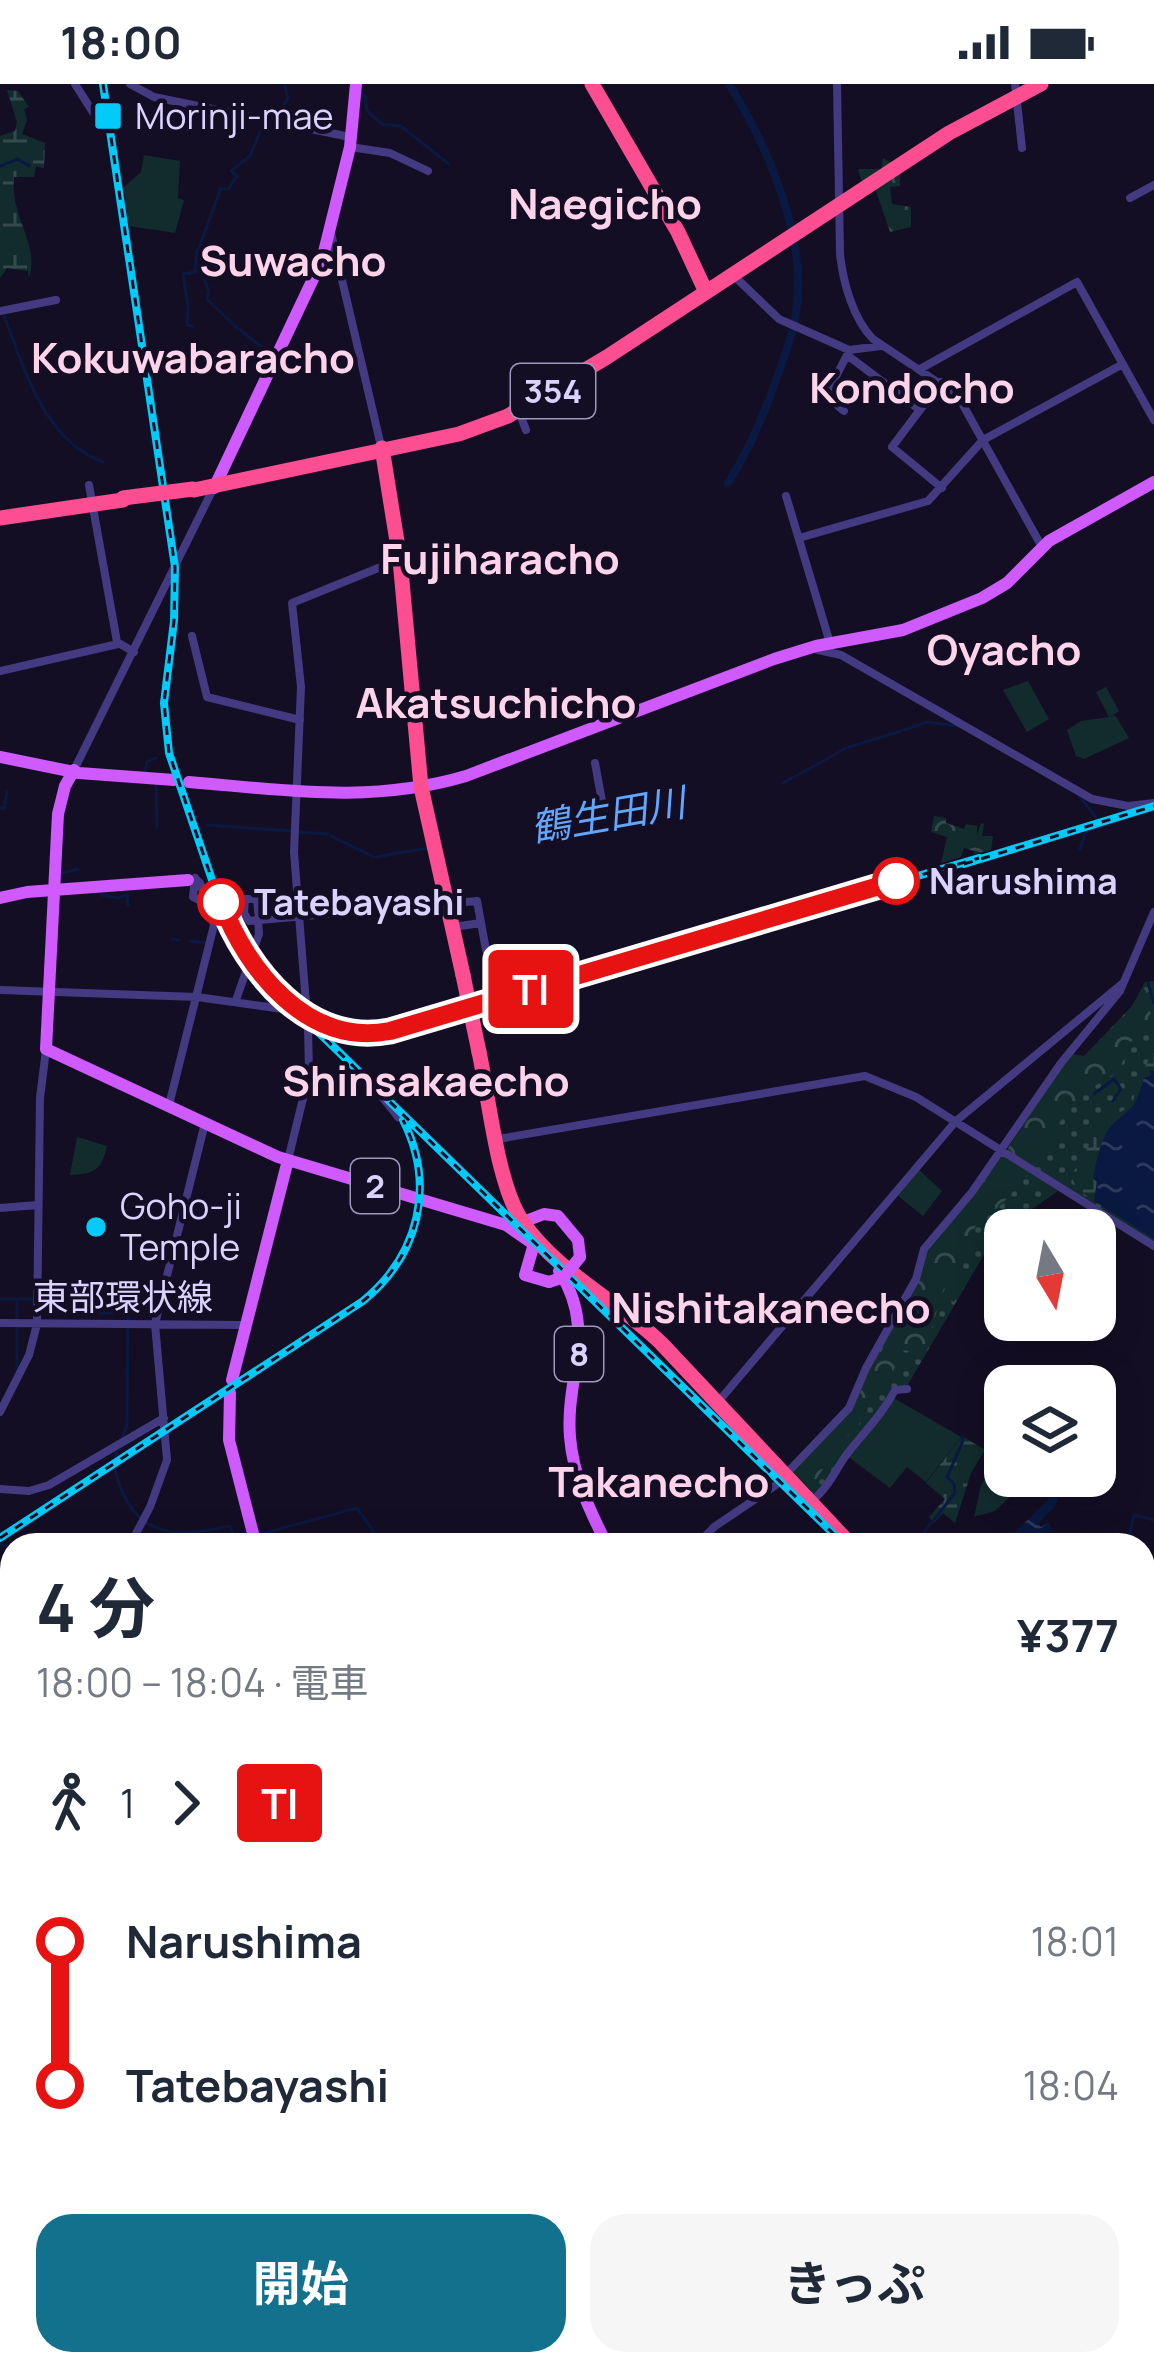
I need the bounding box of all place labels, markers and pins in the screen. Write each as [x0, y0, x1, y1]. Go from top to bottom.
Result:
place label: Morinji-mae [135, 91, 333, 140]
marker: Morinji-mae [92, 100, 124, 132]
place label: Narushima [929, 856, 1118, 905]
marker: Narushima [874, 859, 918, 903]
place label: Tatebayashi [254, 877, 464, 926]
marker: Tatebayashi [199, 880, 243, 924]
place label: Goho-ji Temple [120, 1181, 242, 1271]
marker: Goho-ji Temple [83, 1214, 109, 1240]

